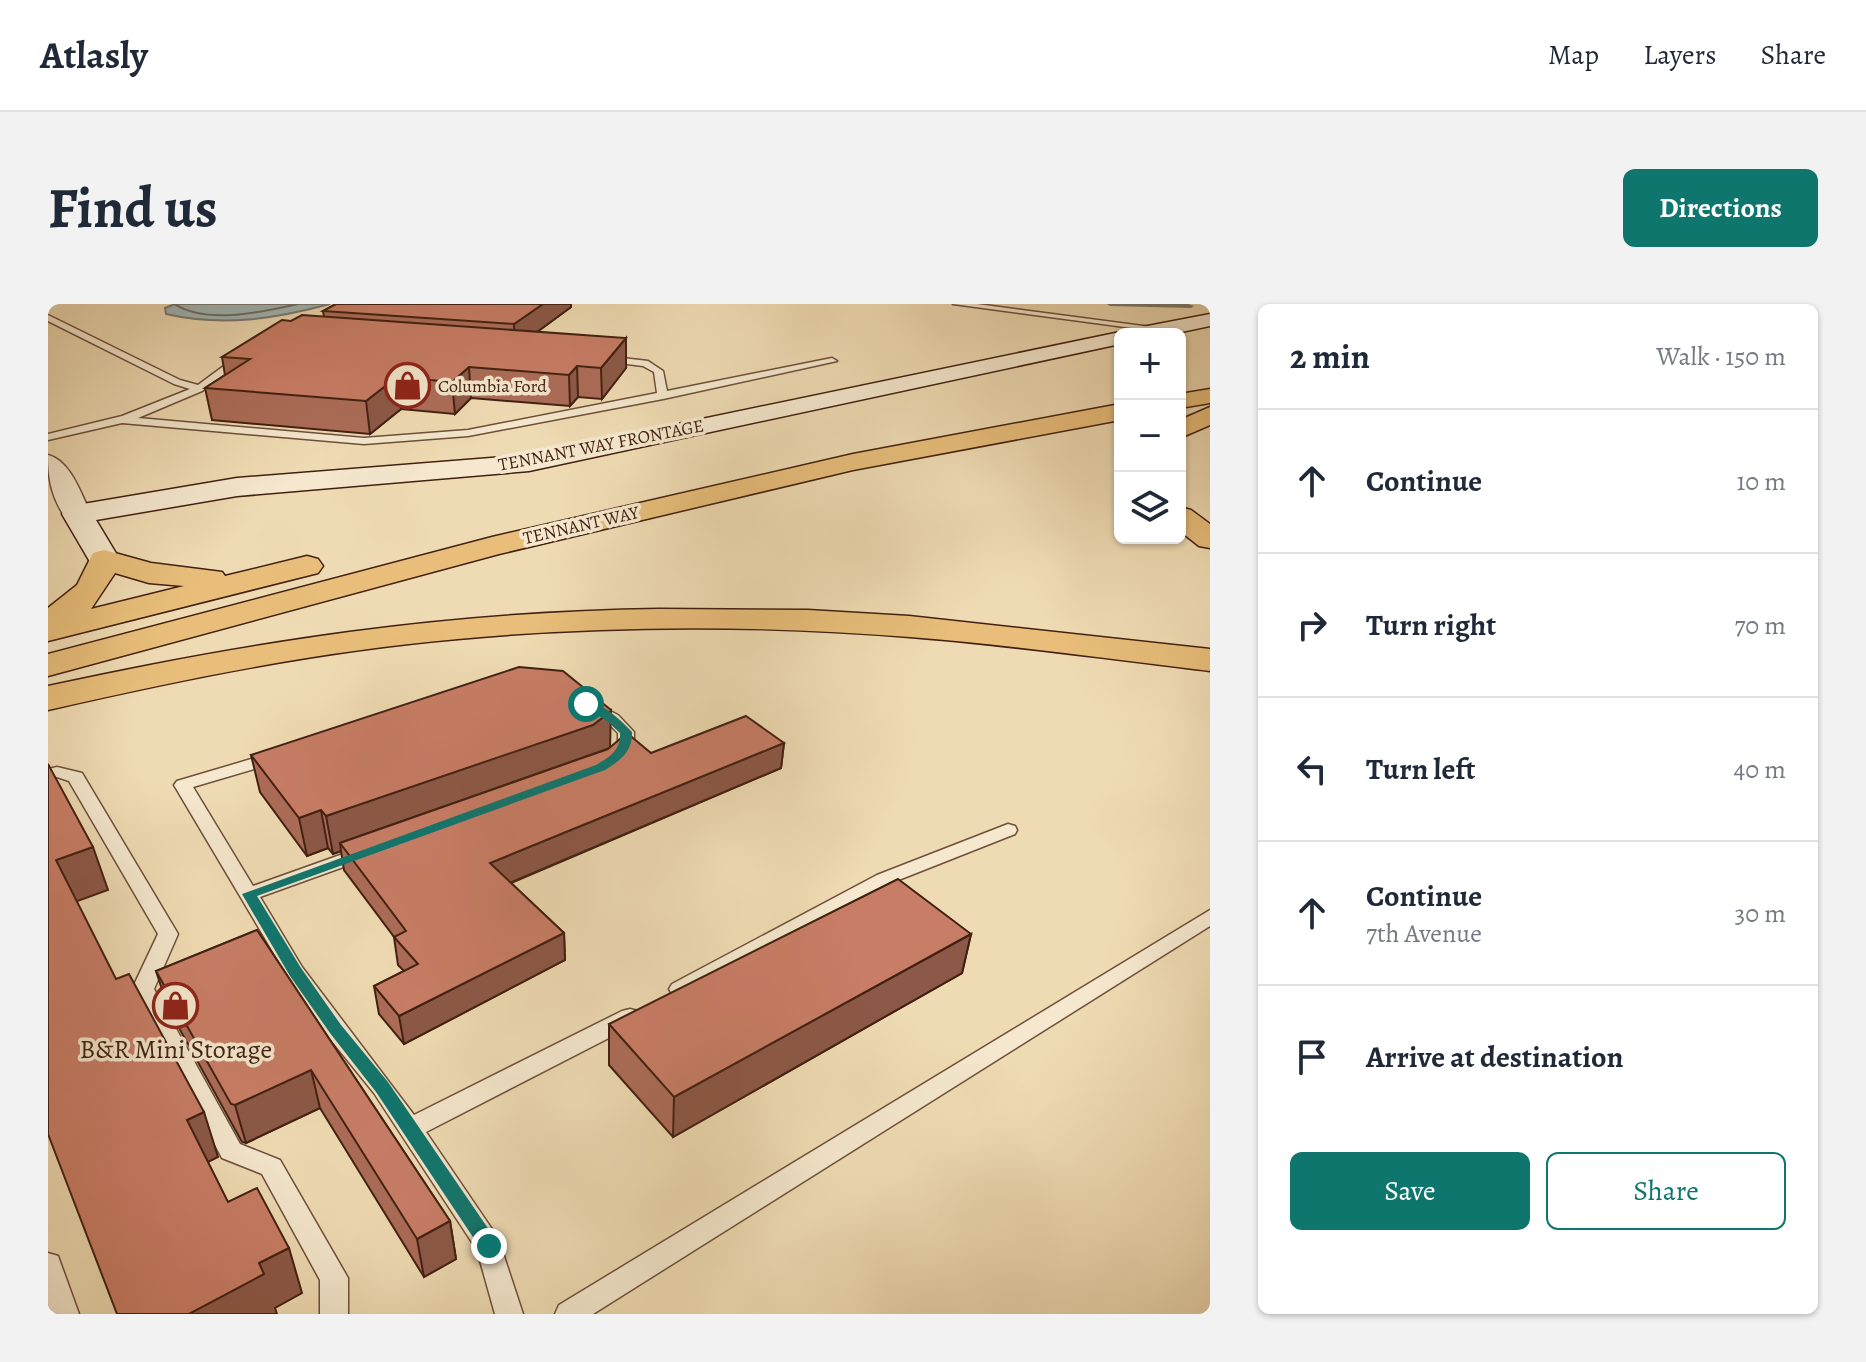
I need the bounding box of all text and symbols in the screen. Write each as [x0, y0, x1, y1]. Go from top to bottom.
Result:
text: Atlasly [40, 29, 148, 81]
text: Map [1548, 36, 1599, 74]
text: Layers [1643, 36, 1716, 74]
text: Share [1760, 36, 1826, 74]
button: Directions [1623, 169, 1818, 247]
text: Find us [48, 170, 218, 246]
map controls [1114, 328, 1186, 544]
button: + [1114, 328, 1186, 400]
text: 2 min [1290, 333, 1370, 380]
text: Walk · 150 m [1656, 339, 1786, 374]
shop icon: Columbia Ford [383, 362, 431, 410]
place label: Columbia Ford [438, 374, 547, 398]
button: − [1114, 400, 1186, 472]
street label: TENNANT WAY FRONTAGE [496, 413, 706, 477]
icon: ahead [1290, 459, 1334, 503]
text: Continue [1366, 461, 1482, 501]
text: 10 m [1736, 464, 1786, 499]
button: layers [1114, 472, 1186, 544]
street label: TENNANT WAY [521, 500, 643, 550]
icon: right [1290, 603, 1334, 647]
text: Turn right [1366, 605, 1496, 645]
text: 70 m [1734, 608, 1786, 643]
route start [568, 686, 604, 722]
icon: left [1290, 747, 1334, 791]
text: Turn left [1366, 749, 1475, 789]
text: 40 m [1734, 752, 1786, 787]
text: Continue [1366, 876, 1482, 916]
icon: ahead [1290, 891, 1334, 935]
text: 30 m [1735, 896, 1786, 931]
text: 7th Avenue [1366, 916, 1482, 951]
shop icon: B&R Mini Storage [152, 982, 200, 1030]
place label: B&R Mini Storage [80, 1032, 272, 1067]
icon: arrive [1290, 1035, 1334, 1079]
text: Arrive at destination [1366, 1037, 1623, 1077]
button: Save [1290, 1152, 1530, 1230]
button: Share [1546, 1152, 1786, 1230]
route end [471, 1228, 507, 1264]

